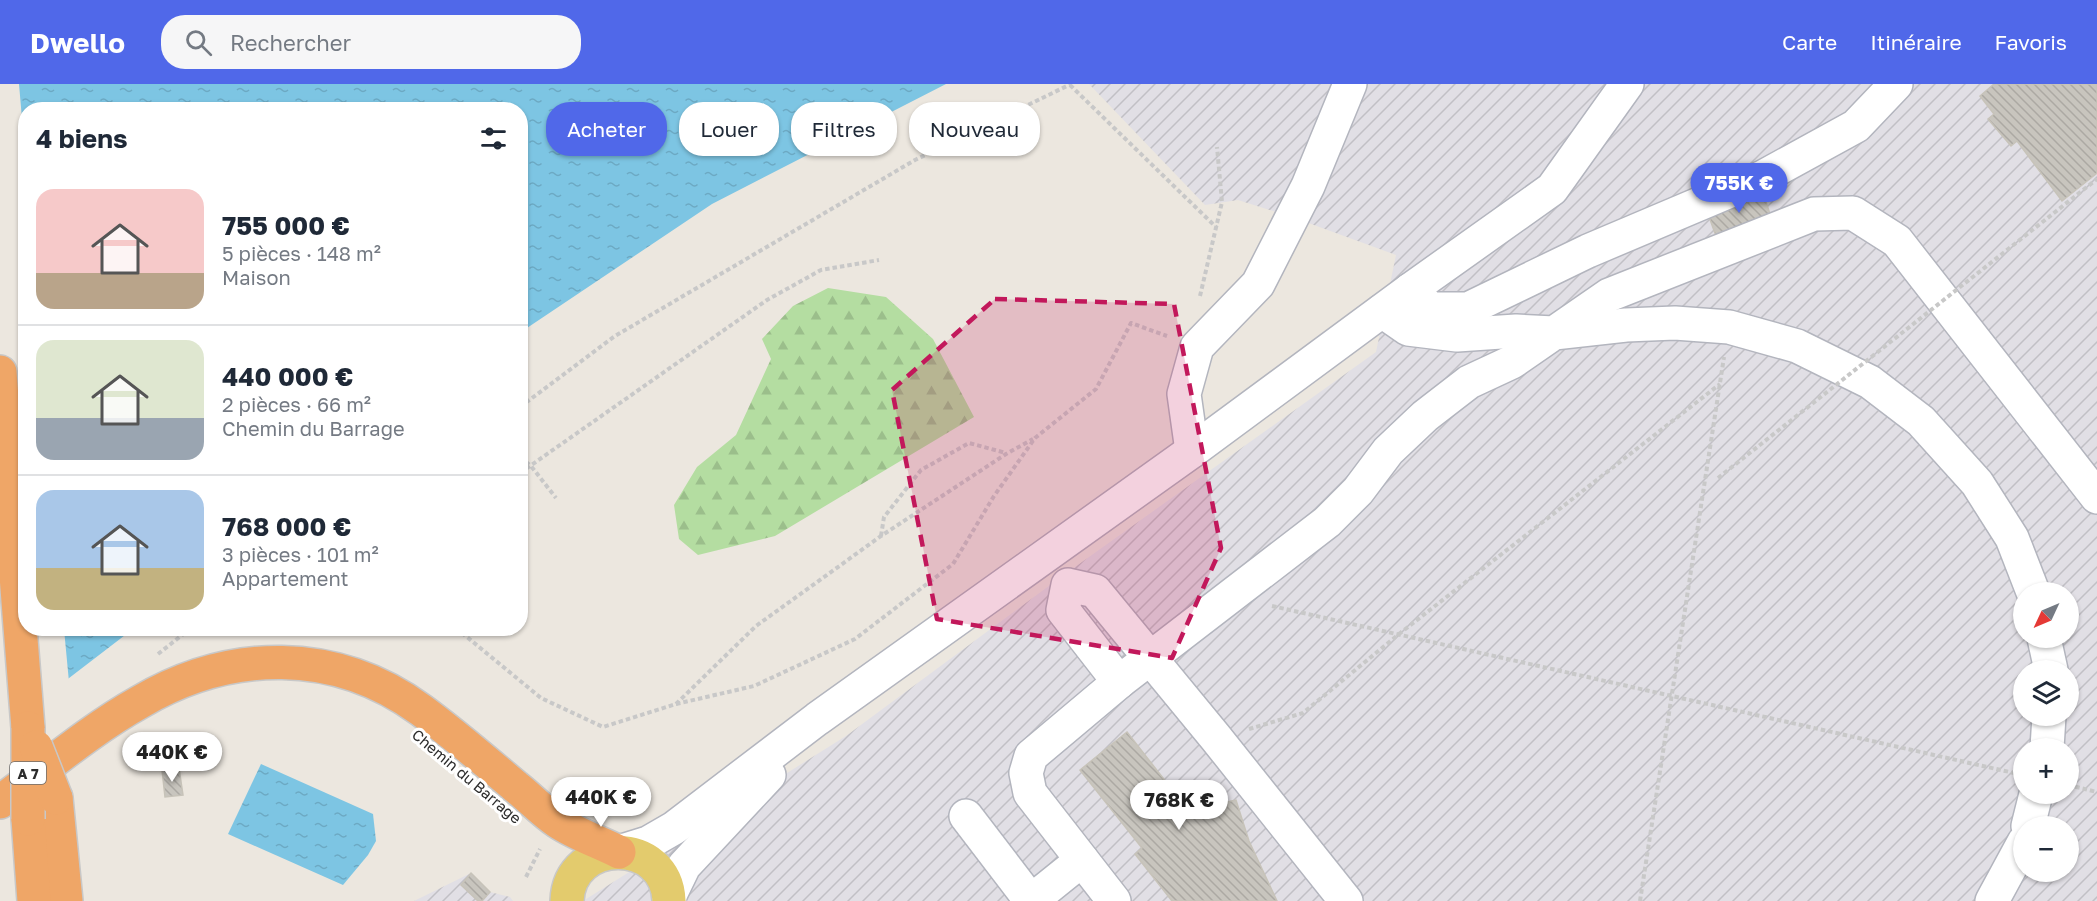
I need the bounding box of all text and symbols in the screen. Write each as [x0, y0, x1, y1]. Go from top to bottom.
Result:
search box [161, 15, 581, 69]
text: Dwello [30, 26, 125, 59]
icon: search [182, 26, 215, 59]
text: Rechercher [230, 29, 351, 56]
text: Carte [1782, 29, 1837, 55]
text: Itinéraire [1870, 29, 1962, 55]
text: Favoris [1995, 29, 2067, 55]
chip: Acheter [546, 102, 667, 156]
chip: Louer [679, 102, 779, 156]
chip: Filtres [791, 102, 897, 156]
chip: Nouveau [909, 102, 1040, 156]
icon: filters [477, 122, 510, 155]
text: 4 biens [36, 123, 128, 154]
pin: 755K € [1690, 163, 1788, 214]
text: 755K € [1705, 170, 1773, 194]
text: 755 000 € [222, 210, 350, 241]
icon: home [84, 213, 156, 285]
text: 5 pièces · 148 m² [222, 241, 381, 265]
text: Maison [222, 265, 291, 289]
text: 440 000 € [222, 361, 353, 392]
icon: home [84, 364, 156, 436]
text: 2 pièces · 66 m² [222, 392, 371, 416]
text: Chemin du Barrage [222, 416, 405, 440]
text: 768 000 € [222, 511, 351, 542]
icon: home [84, 514, 156, 586]
text: 3 pièces · 101 m² [222, 542, 379, 566]
text: Appartement [222, 566, 349, 590]
north arrow [2013, 582, 2079, 648]
map controls [2013, 582, 2079, 882]
button: layers [2013, 660, 2079, 726]
street label: Chemin du Barrage [409, 725, 525, 827]
pin: 440K € [123, 732, 221, 783]
button: + [2013, 738, 2079, 804]
text: 440K € [136, 739, 208, 763]
road number: A 7 [10, 762, 46, 784]
pin: 440K € [552, 777, 650, 828]
pin: 768K € [1130, 780, 1228, 831]
text: 440K € [565, 784, 637, 808]
text: 768K € [1144, 787, 1214, 811]
button: − [2013, 816, 2079, 882]

